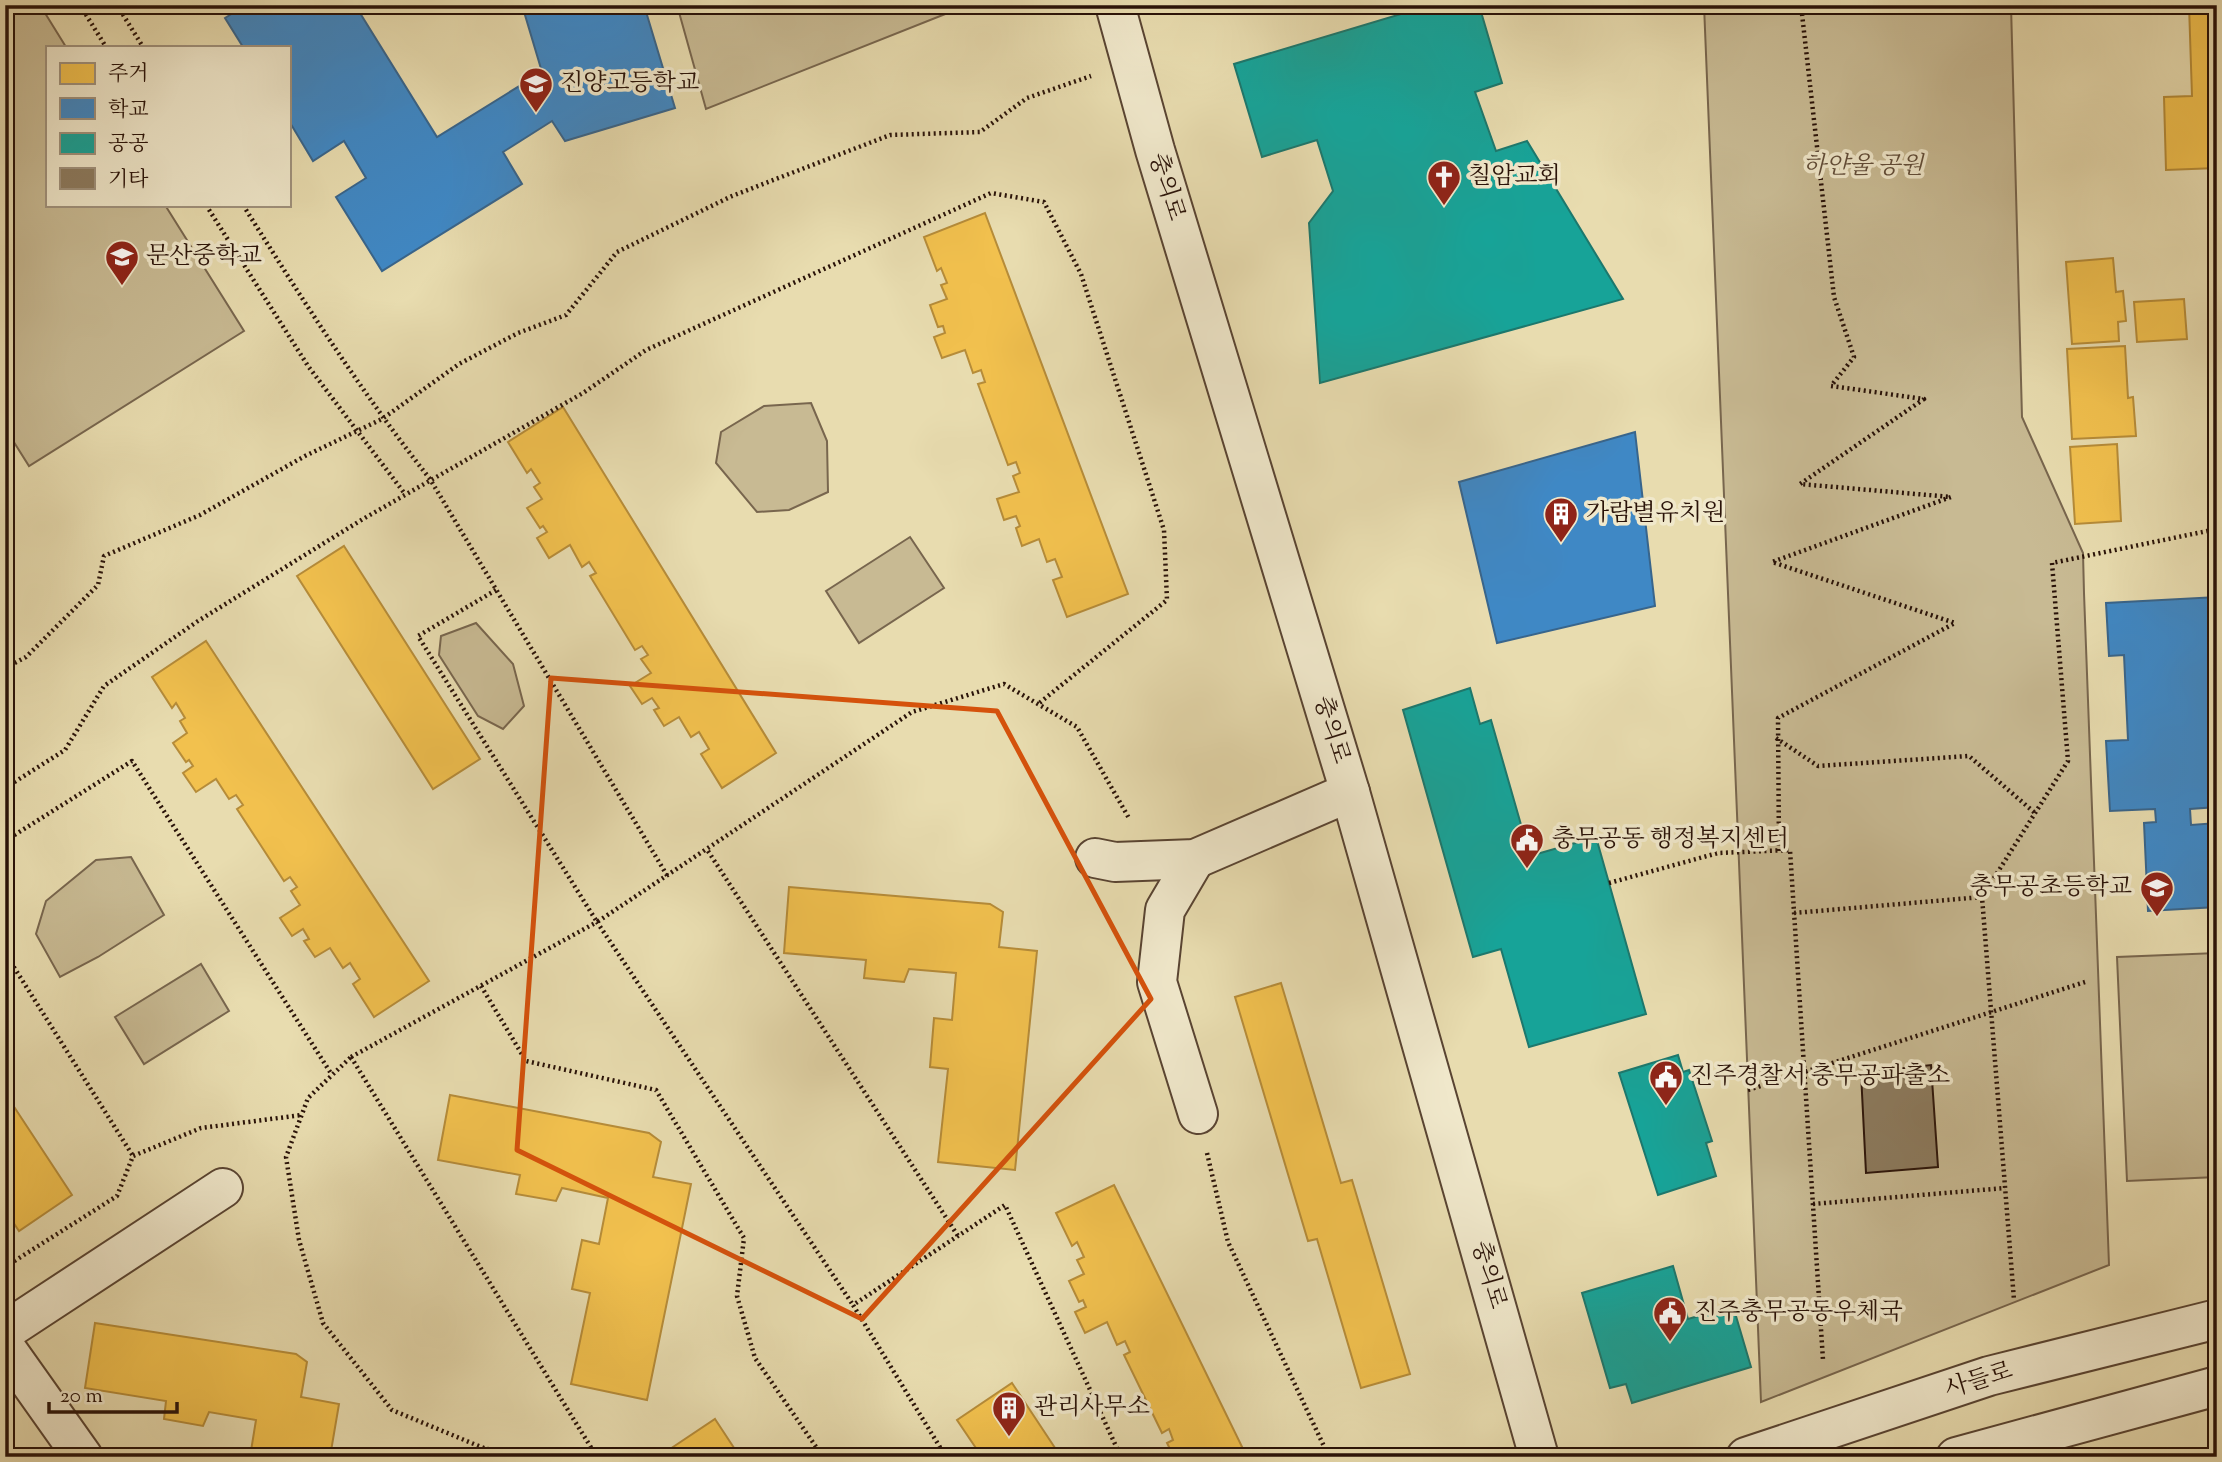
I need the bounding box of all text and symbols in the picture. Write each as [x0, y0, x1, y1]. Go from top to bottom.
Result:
legend [46, 46, 290, 206]
text: 주거 [108, 60, 149, 90]
school or university icon: 진양고등학교 [517, 65, 555, 114]
place label: 진양고등학교 [560, 67, 699, 101]
text: 학교 [108, 96, 149, 126]
text: 공공 [108, 130, 149, 160]
street label: 충의로 [1140, 149, 1192, 225]
park label: 하얀울 공원 [1802, 150, 1925, 184]
church icon: 칠암교회 [1425, 158, 1463, 207]
place label: 칠암교회 [1468, 160, 1561, 194]
text: 기타 [108, 166, 149, 196]
school or university icon: 문산중학교 [103, 238, 141, 287]
place label: 문산중학교 [146, 240, 262, 274]
building icon: 가람별유치원 [1542, 495, 1580, 544]
place label: 가람별유치원 [1586, 497, 1725, 531]
street label: 충의로 [1305, 692, 1357, 768]
public building icon: 충무공동 행정복지센터 [1508, 821, 1546, 870]
place label: 충무공동 행정복지센터 [1552, 823, 1789, 857]
school or university icon: 충무공초등학교 [2138, 869, 2176, 918]
place label: 충무공초등학교 [1970, 871, 2132, 905]
public building icon: 진주경찰서 충무공파출소 [1647, 1058, 1685, 1107]
place label: 진주경찰서 충무공파출소 [1690, 1060, 1950, 1094]
street label: 충의로 [1462, 1237, 1514, 1313]
public building icon: 진주충무공동우체국 [1651, 1294, 1689, 1343]
place label: 진주충무공동우체국 [1694, 1296, 1903, 1330]
street label: 사들로 [1941, 1355, 2017, 1407]
scale bar [49, 1371, 177, 1415]
text: 20 m [60, 1382, 103, 1412]
building icon: 관리사무소 [990, 1389, 1028, 1438]
place label: 관리사무소 [1034, 1391, 1150, 1425]

